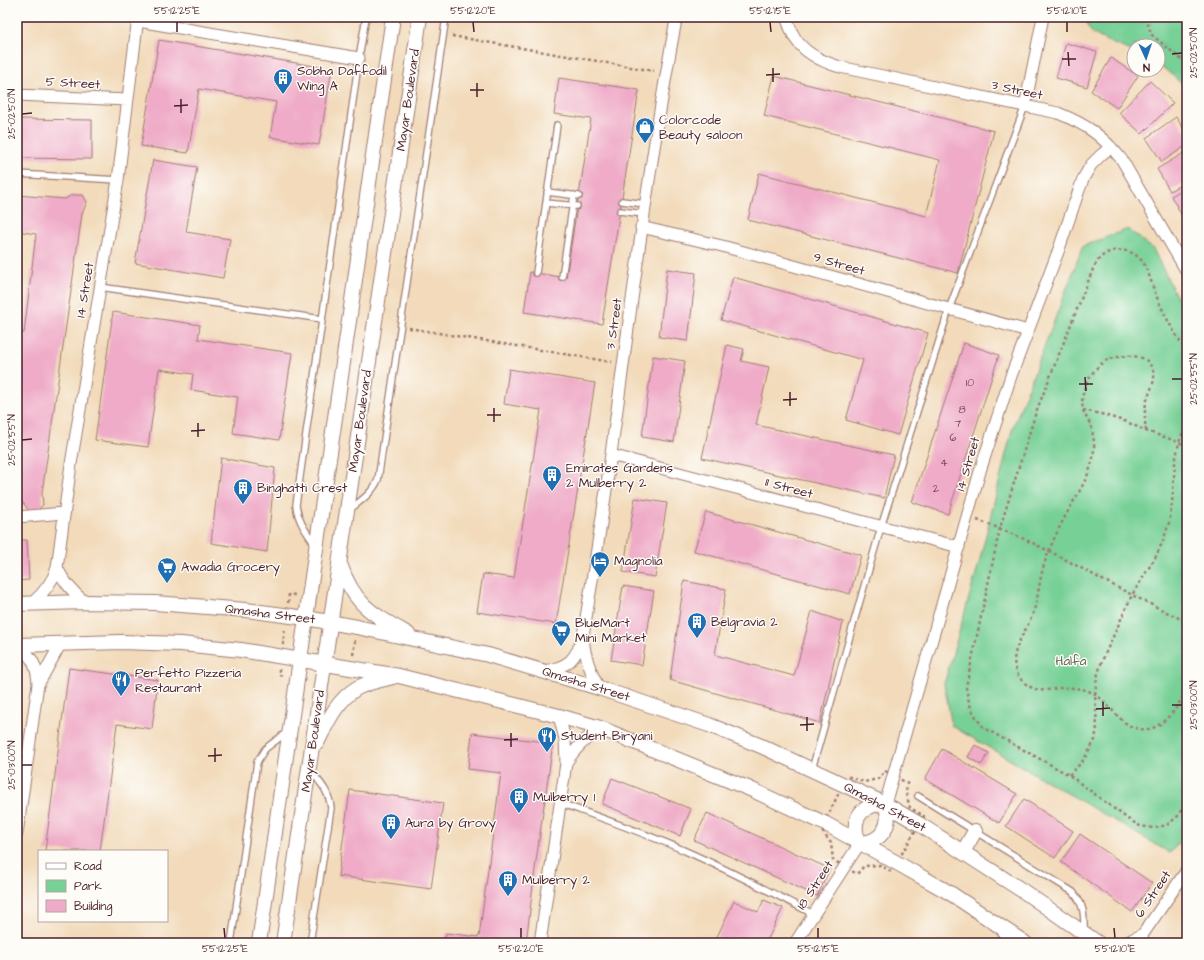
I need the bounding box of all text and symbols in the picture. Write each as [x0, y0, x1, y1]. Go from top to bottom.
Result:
text: 55°12'25"E [154, 4, 200, 18]
text: 55°12'20"E [450, 4, 496, 18]
text: 55°12'15"E [749, 4, 791, 18]
text: 55°12'10"E [1047, 4, 1088, 18]
text: 25°02'50"N [1187, 28, 1201, 78]
north arrow [1126, 38, 1166, 78]
street label: Mayar Boulevard [392, 47, 425, 152]
text: N [1143, 60, 1150, 75]
place label: Sobha Daffodil Wing A [297, 62, 387, 96]
building icon: Sobha Daffodil Wing A [272, 67, 294, 95]
street label: 5 Street [45, 73, 101, 93]
street label: 3 Street [990, 76, 1045, 104]
text: 25°02'50"N [5, 89, 19, 139]
place label: Colorcode Beauty saloon [659, 111, 743, 145]
shop icon: Colorcode Beauty saloon [634, 116, 656, 144]
street label: 9 Street [811, 248, 868, 280]
street label: 14 Street [72, 260, 98, 319]
street label: 3 Street [601, 296, 627, 351]
text: 25°02'55"N [1187, 353, 1201, 405]
street label: Mayar Boulevard [344, 368, 377, 473]
house number: 10 [966, 375, 974, 390]
house number: 8 [958, 402, 966, 417]
text: 25°02'55"N [5, 414, 19, 466]
house number: 7 [955, 416, 962, 431]
house number: 6 [950, 430, 957, 445]
street label: 14 Street [952, 434, 985, 493]
house number: 4 [940, 455, 948, 470]
place label: Emirates Gardens 2 Mulberry 2 [566, 459, 674, 493]
building icon: Emirates Gardens 2 Mulberry 2 [541, 464, 563, 492]
street label: 11 Street [763, 473, 816, 503]
building icon: Binghatti Crest [232, 477, 254, 505]
place label: Binghatti Crest [257, 479, 348, 498]
house number: 2 [933, 481, 940, 496]
hotel icon: Magnolia [589, 550, 611, 578]
place label: Magnolia [614, 552, 663, 571]
supermarket icon: Awadia Grocery [156, 556, 178, 584]
place label: Awadia Grocery [181, 558, 280, 577]
street label: Qmasha Street [224, 600, 317, 629]
building icon: Belgravia 2 [686, 611, 708, 639]
place label: Belgravia 2 [711, 613, 778, 632]
place label: BlueMart Mini Market [575, 614, 647, 647]
supermarket icon: BlueMart Mini Market [550, 619, 572, 647]
park label: Halfa [1056, 652, 1087, 670]
street label: Qmasha Street [540, 662, 633, 706]
place label: Perfetto Pizzeria Restaurant [135, 664, 242, 697]
restaurant icon: Perfetto Pizzeria Restaurant [110, 669, 132, 697]
text: 25°03'00"N [1187, 680, 1201, 730]
street label: Mayar Boulevard [297, 688, 330, 793]
restaurant icon: Student Biryani [536, 725, 558, 753]
place label: Student Biryani [561, 727, 653, 746]
text: 25°03'00"N [5, 740, 19, 790]
street label: Qmasha Street [841, 778, 930, 837]
building icon: Mulberry 1 [508, 786, 530, 814]
place label: Mulberry 1 [533, 788, 595, 807]
building icon: Aura by Grovy [380, 812, 402, 840]
place label: Aura by Grovy [405, 814, 496, 833]
legend [38, 850, 168, 922]
street label: 18 Street [792, 856, 838, 913]
text: Road [74, 858, 102, 875]
street label: 6 Street [1131, 866, 1176, 921]
building icon: Mulberry 2 [497, 869, 519, 897]
place label: Mulberry 2 [522, 871, 590, 890]
text: Park [74, 878, 102, 895]
text: Building [74, 898, 112, 916]
text: 55°12'25"E [202, 942, 248, 956]
text: 55°12'20"E [498, 942, 544, 956]
text: 55°12'15"E [797, 942, 839, 956]
text: 55°12'10"E [1095, 942, 1136, 956]

